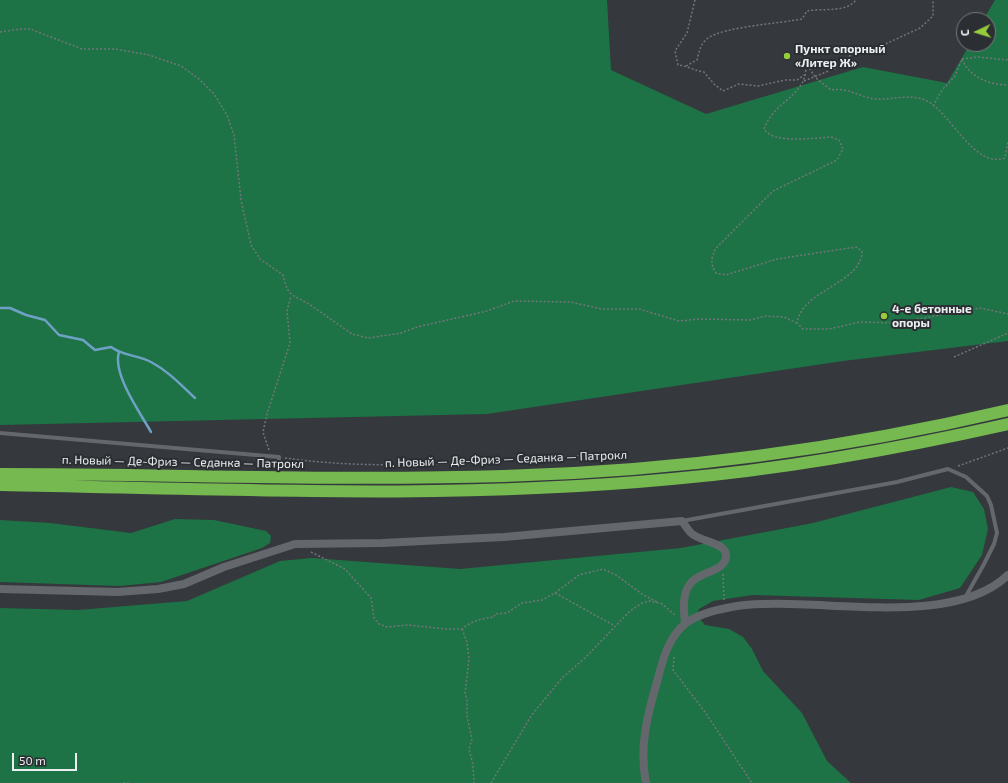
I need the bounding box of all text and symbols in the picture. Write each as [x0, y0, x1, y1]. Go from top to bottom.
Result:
north arrow [956, 12, 996, 52]
text: С [958, 29, 971, 36]
place label: Пункт опорный «Литер Ж» [795, 42, 885, 70]
marker: Пункт опорный «Литер Ж» [782, 51, 792, 61]
place label: 4-е бетонные опоры [892, 302, 972, 330]
marker: 4-е бетонные опоры [879, 311, 889, 321]
street label: п. Новый — Де-Фриз — Седанка — Патрокл [385, 448, 627, 470]
street label: п. Новый — Де-Фриз — Седанка — Патрокл [62, 453, 304, 471]
scale bar [14, 745, 79, 771]
text: 50 m [19, 753, 46, 767]

